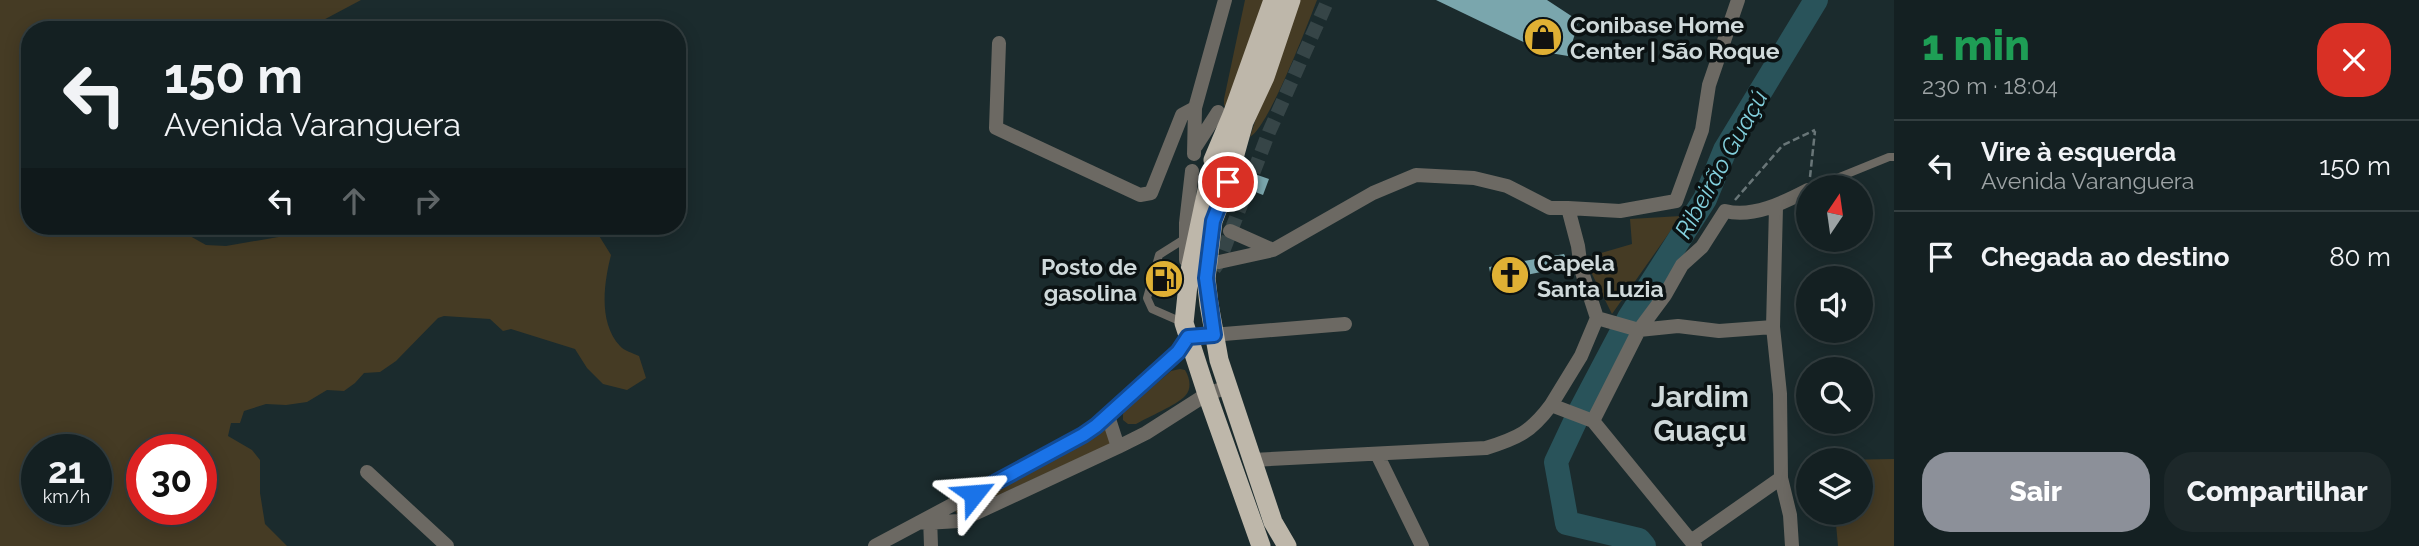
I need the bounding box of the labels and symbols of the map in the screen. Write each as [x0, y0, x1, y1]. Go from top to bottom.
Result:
place label: Conibase Home Center | São Roque [1570, 11, 1780, 64]
shop icon: Conibase Home Center | São Roque [1522, 16, 1564, 58]
water label: Ribeirão Guaçú [1668, 85, 1774, 243]
pin [1198, 152, 1258, 212]
north arrow [1796, 175, 1872, 252]
place label: Capela Santa Luzia [1537, 249, 1664, 302]
place label: Posto de gasolina [1041, 253, 1137, 306]
church icon: Capela Santa Luzia [1489, 254, 1531, 296]
fuel station icon: Posto de gasolina [1143, 258, 1185, 300]
district label: Jardim Guaçu [1651, 379, 1749, 448]
speed limit sign: 30 [126, 434, 217, 525]
position arrow [937, 457, 1011, 531]

